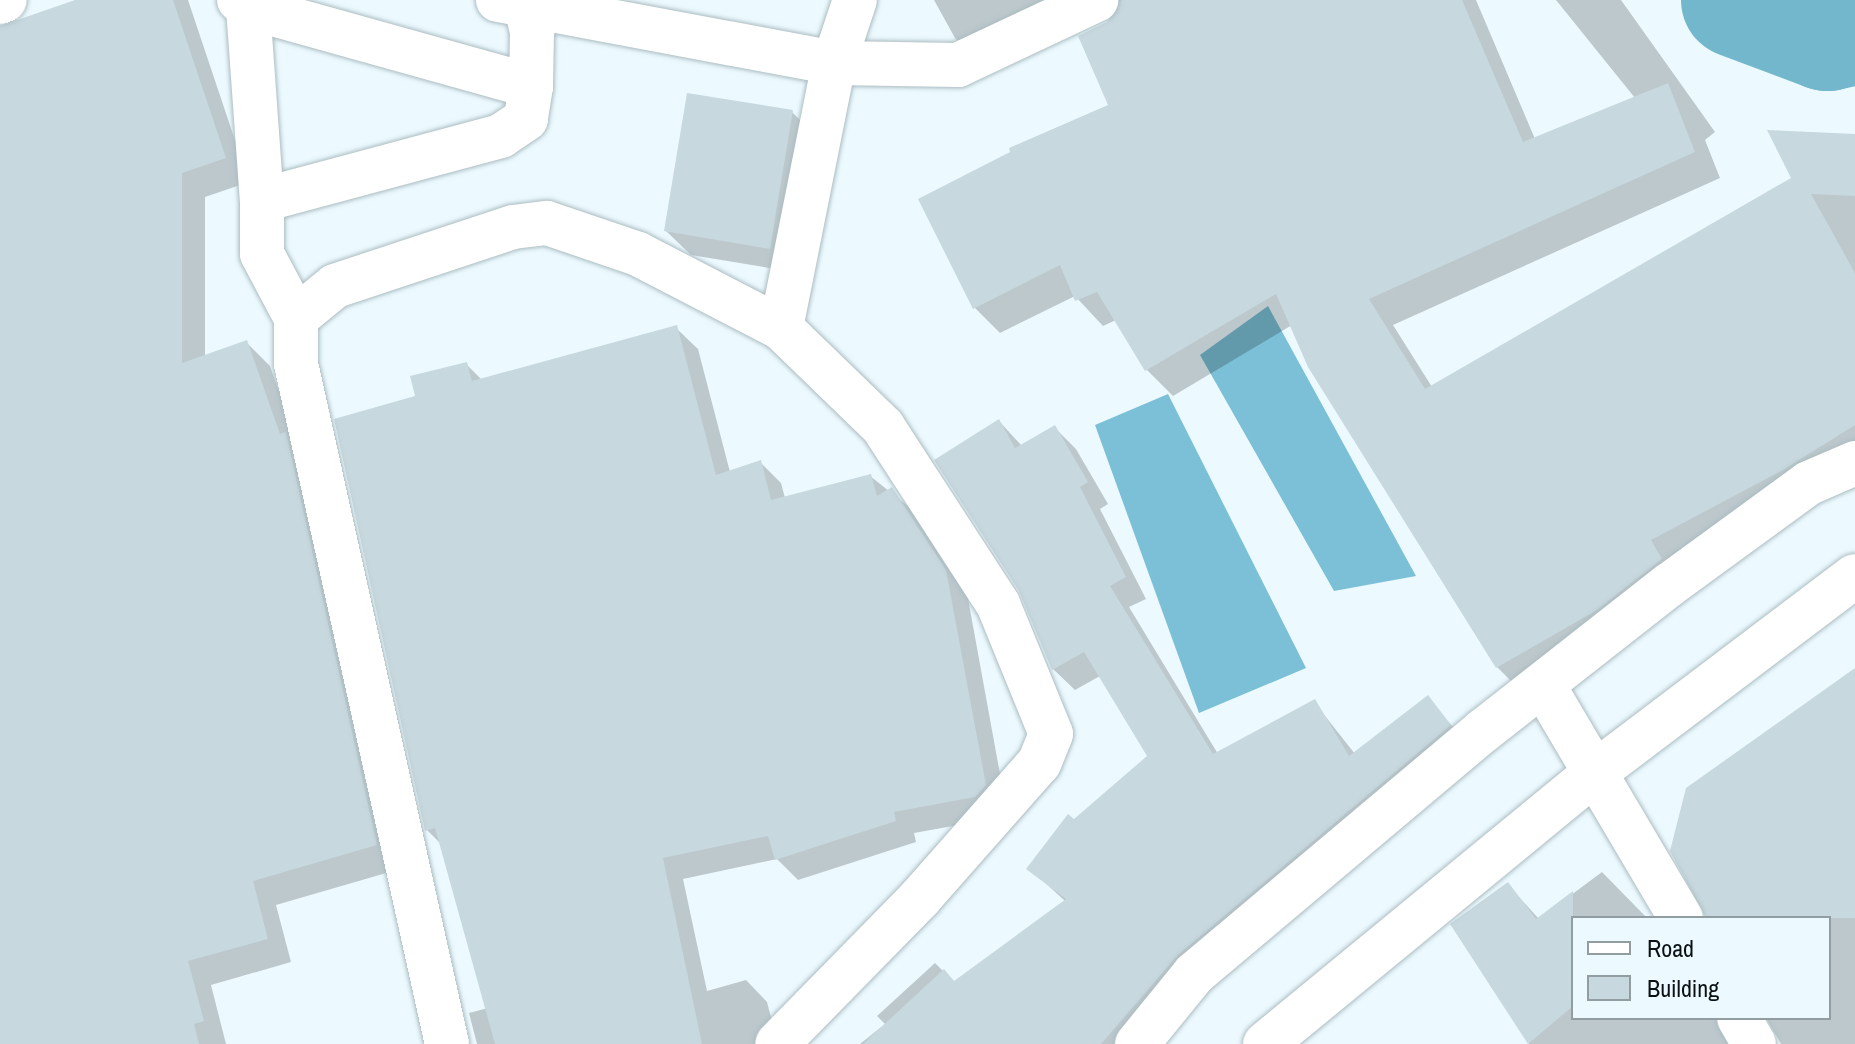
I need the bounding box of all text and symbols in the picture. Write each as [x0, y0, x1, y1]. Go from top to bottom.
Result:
legend [1571, 916, 1831, 1020]
text: Road [1647, 932, 1694, 964]
text: Building [1647, 972, 1719, 1004]

